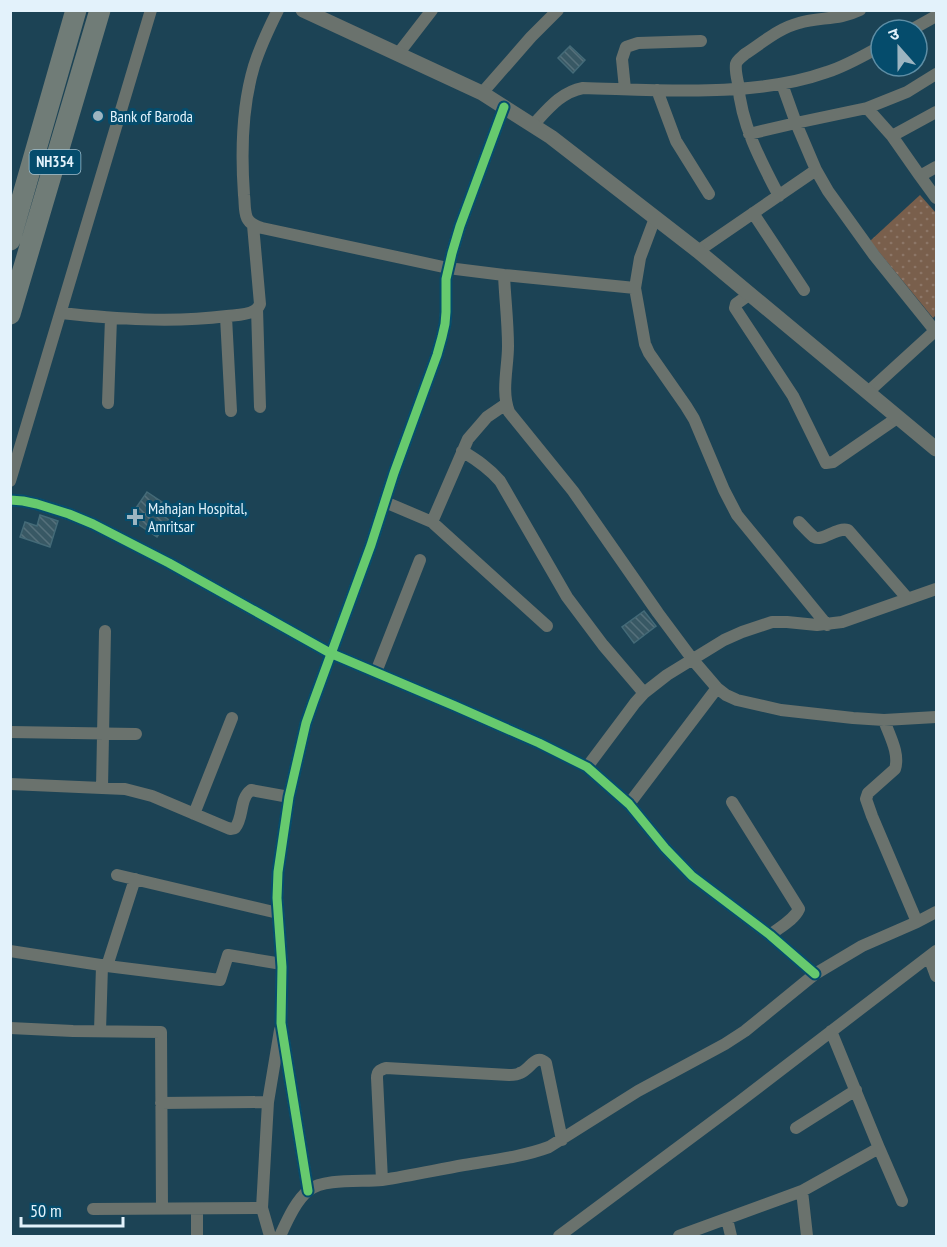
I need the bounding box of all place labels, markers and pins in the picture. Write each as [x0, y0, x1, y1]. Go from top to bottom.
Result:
place label: Bank of Baroda [110, 106, 193, 126]
marker: Bank of Baroda [91, 109, 105, 123]
place label: Mahajan Hospital, Amritsar [148, 498, 247, 536]
marker: Mahajan Hospital, Amritsar [126, 508, 144, 526]

